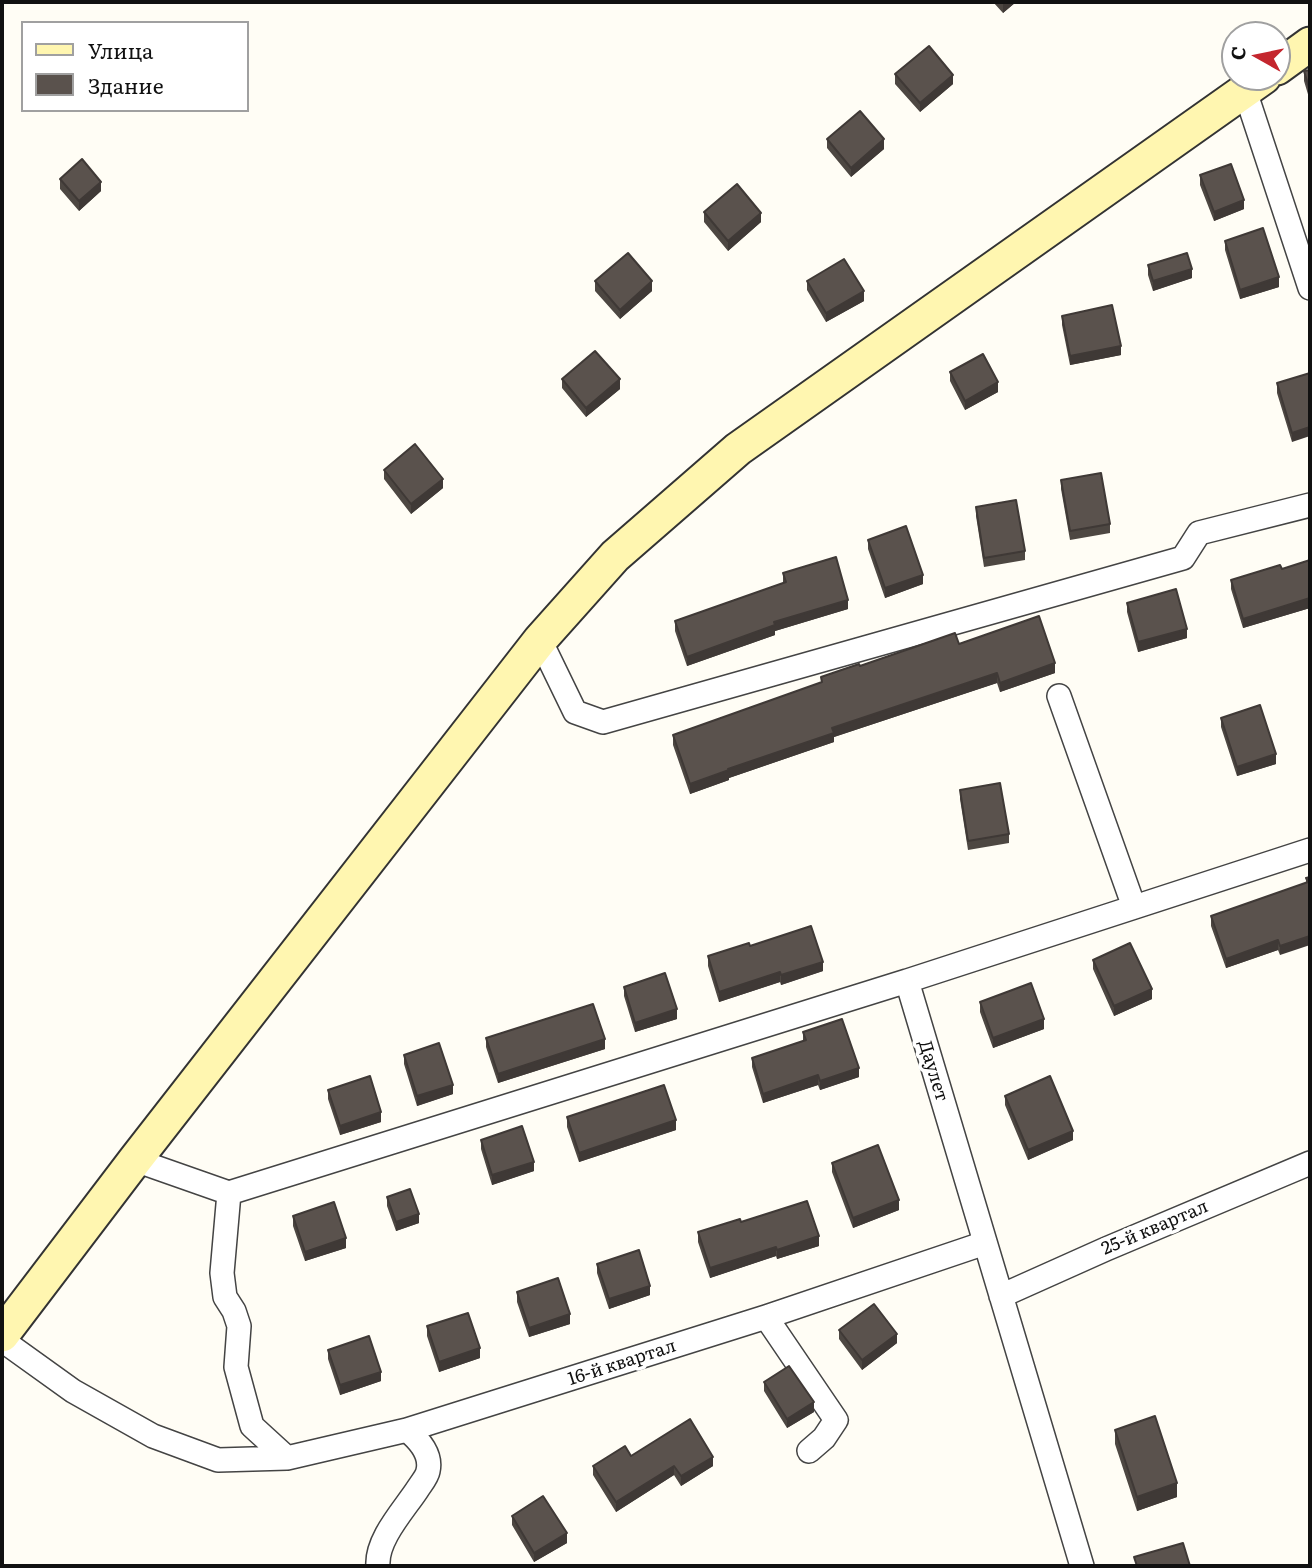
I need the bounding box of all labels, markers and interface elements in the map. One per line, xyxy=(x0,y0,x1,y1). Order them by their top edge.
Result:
legend xyxy=(21,21,248,112)
north arrow xyxy=(1221,21,1291,91)
text: Улица xyxy=(88,34,153,65)
text: С xyxy=(1222,44,1252,62)
text: Здание xyxy=(88,69,164,100)
street label: Даулет xyxy=(913,1038,953,1104)
street label: 25-й квартал xyxy=(1098,1196,1212,1260)
street label: 16-й квартал xyxy=(565,1335,679,1391)

